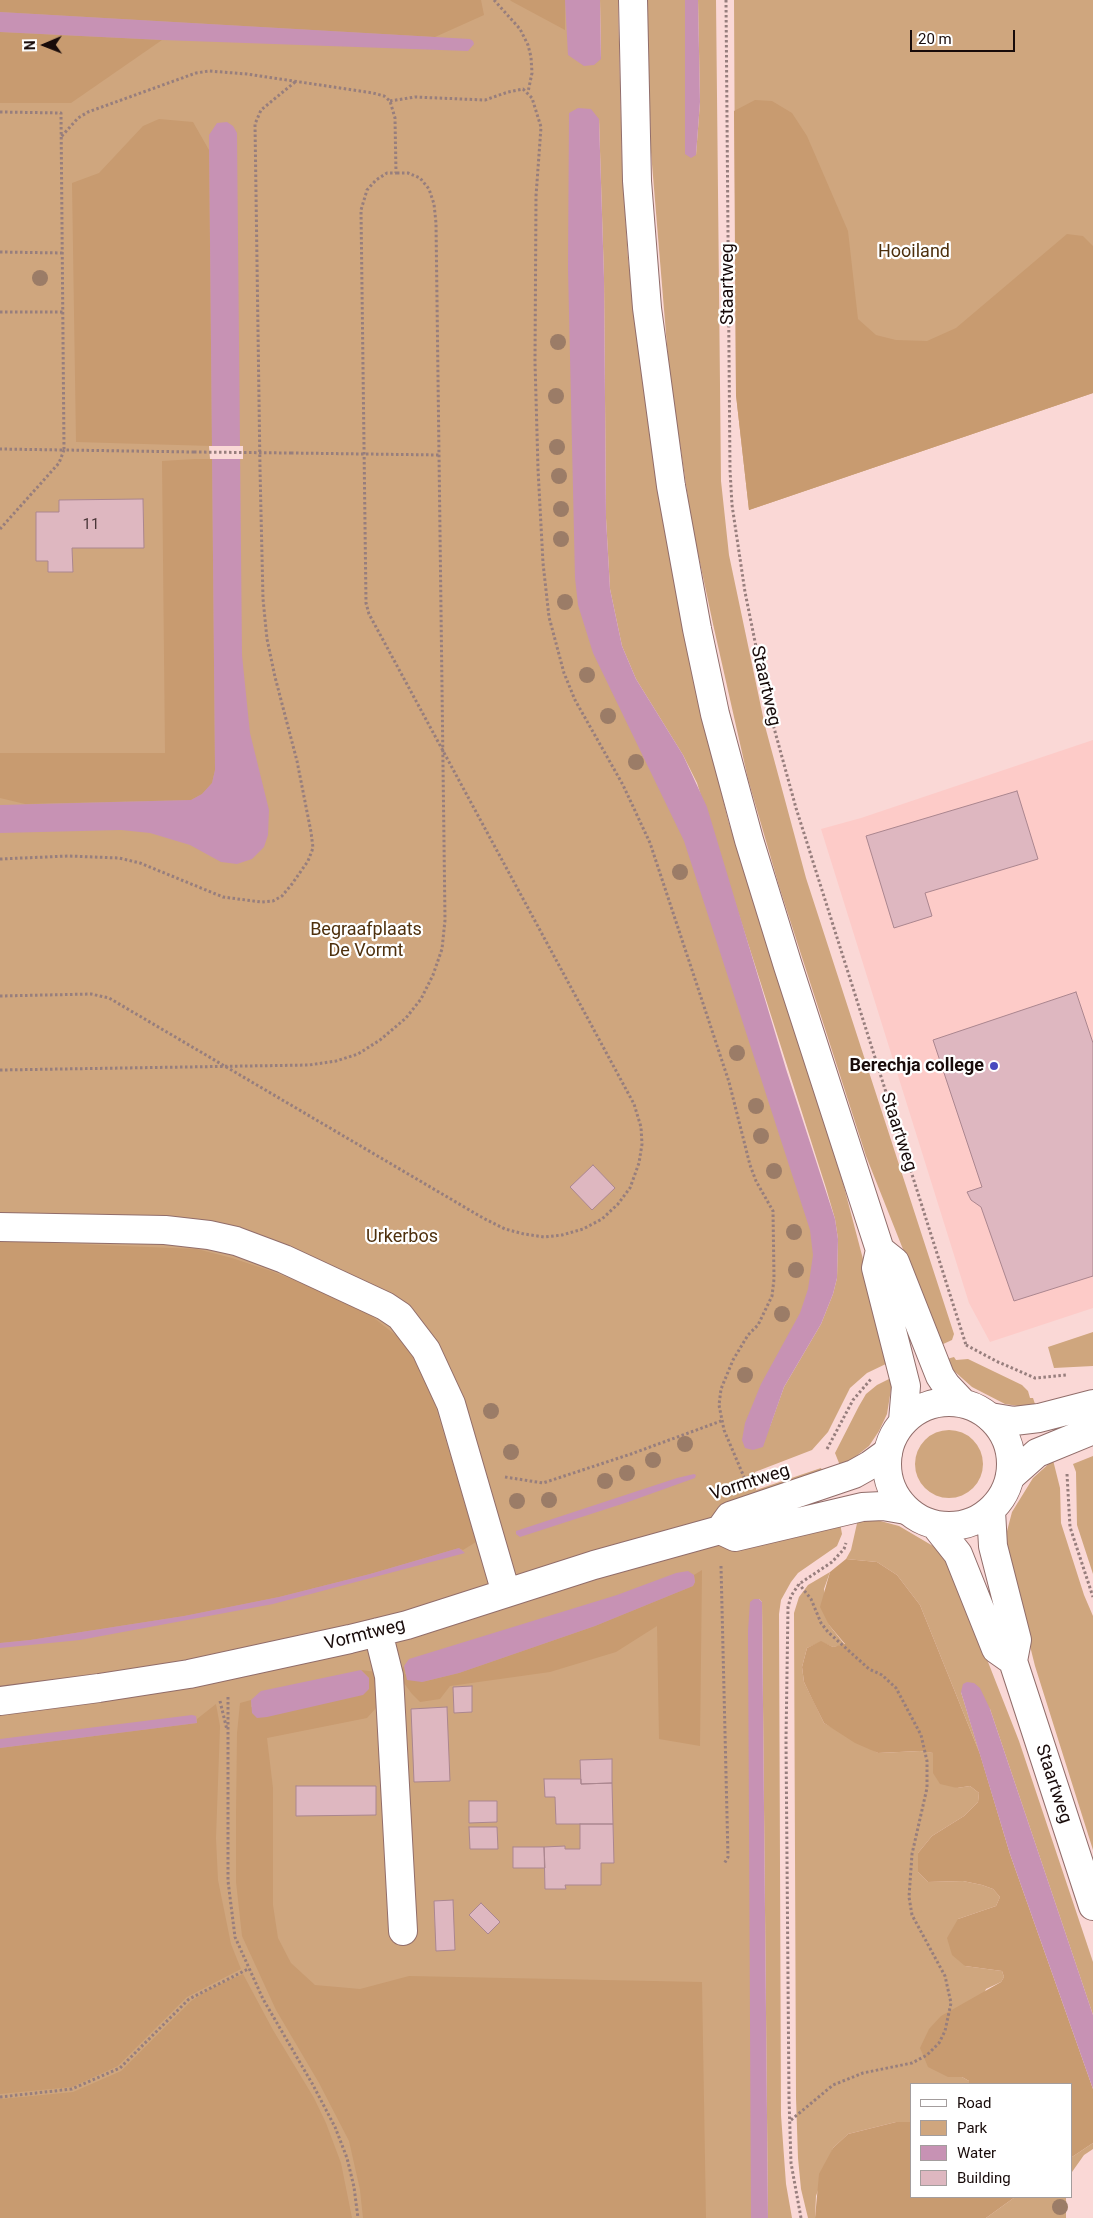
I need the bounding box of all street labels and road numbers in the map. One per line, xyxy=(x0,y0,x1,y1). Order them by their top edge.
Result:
street label: Staartweg xyxy=(717,243,739,325)
street label: Staartweg xyxy=(745,644,785,728)
street label: Staartweg xyxy=(875,1090,921,1174)
street label: Vormtweg xyxy=(708,1460,792,1506)
street label: Vormtweg xyxy=(322,1615,408,1655)
street label: Staartweg xyxy=(1030,1742,1076,1826)

